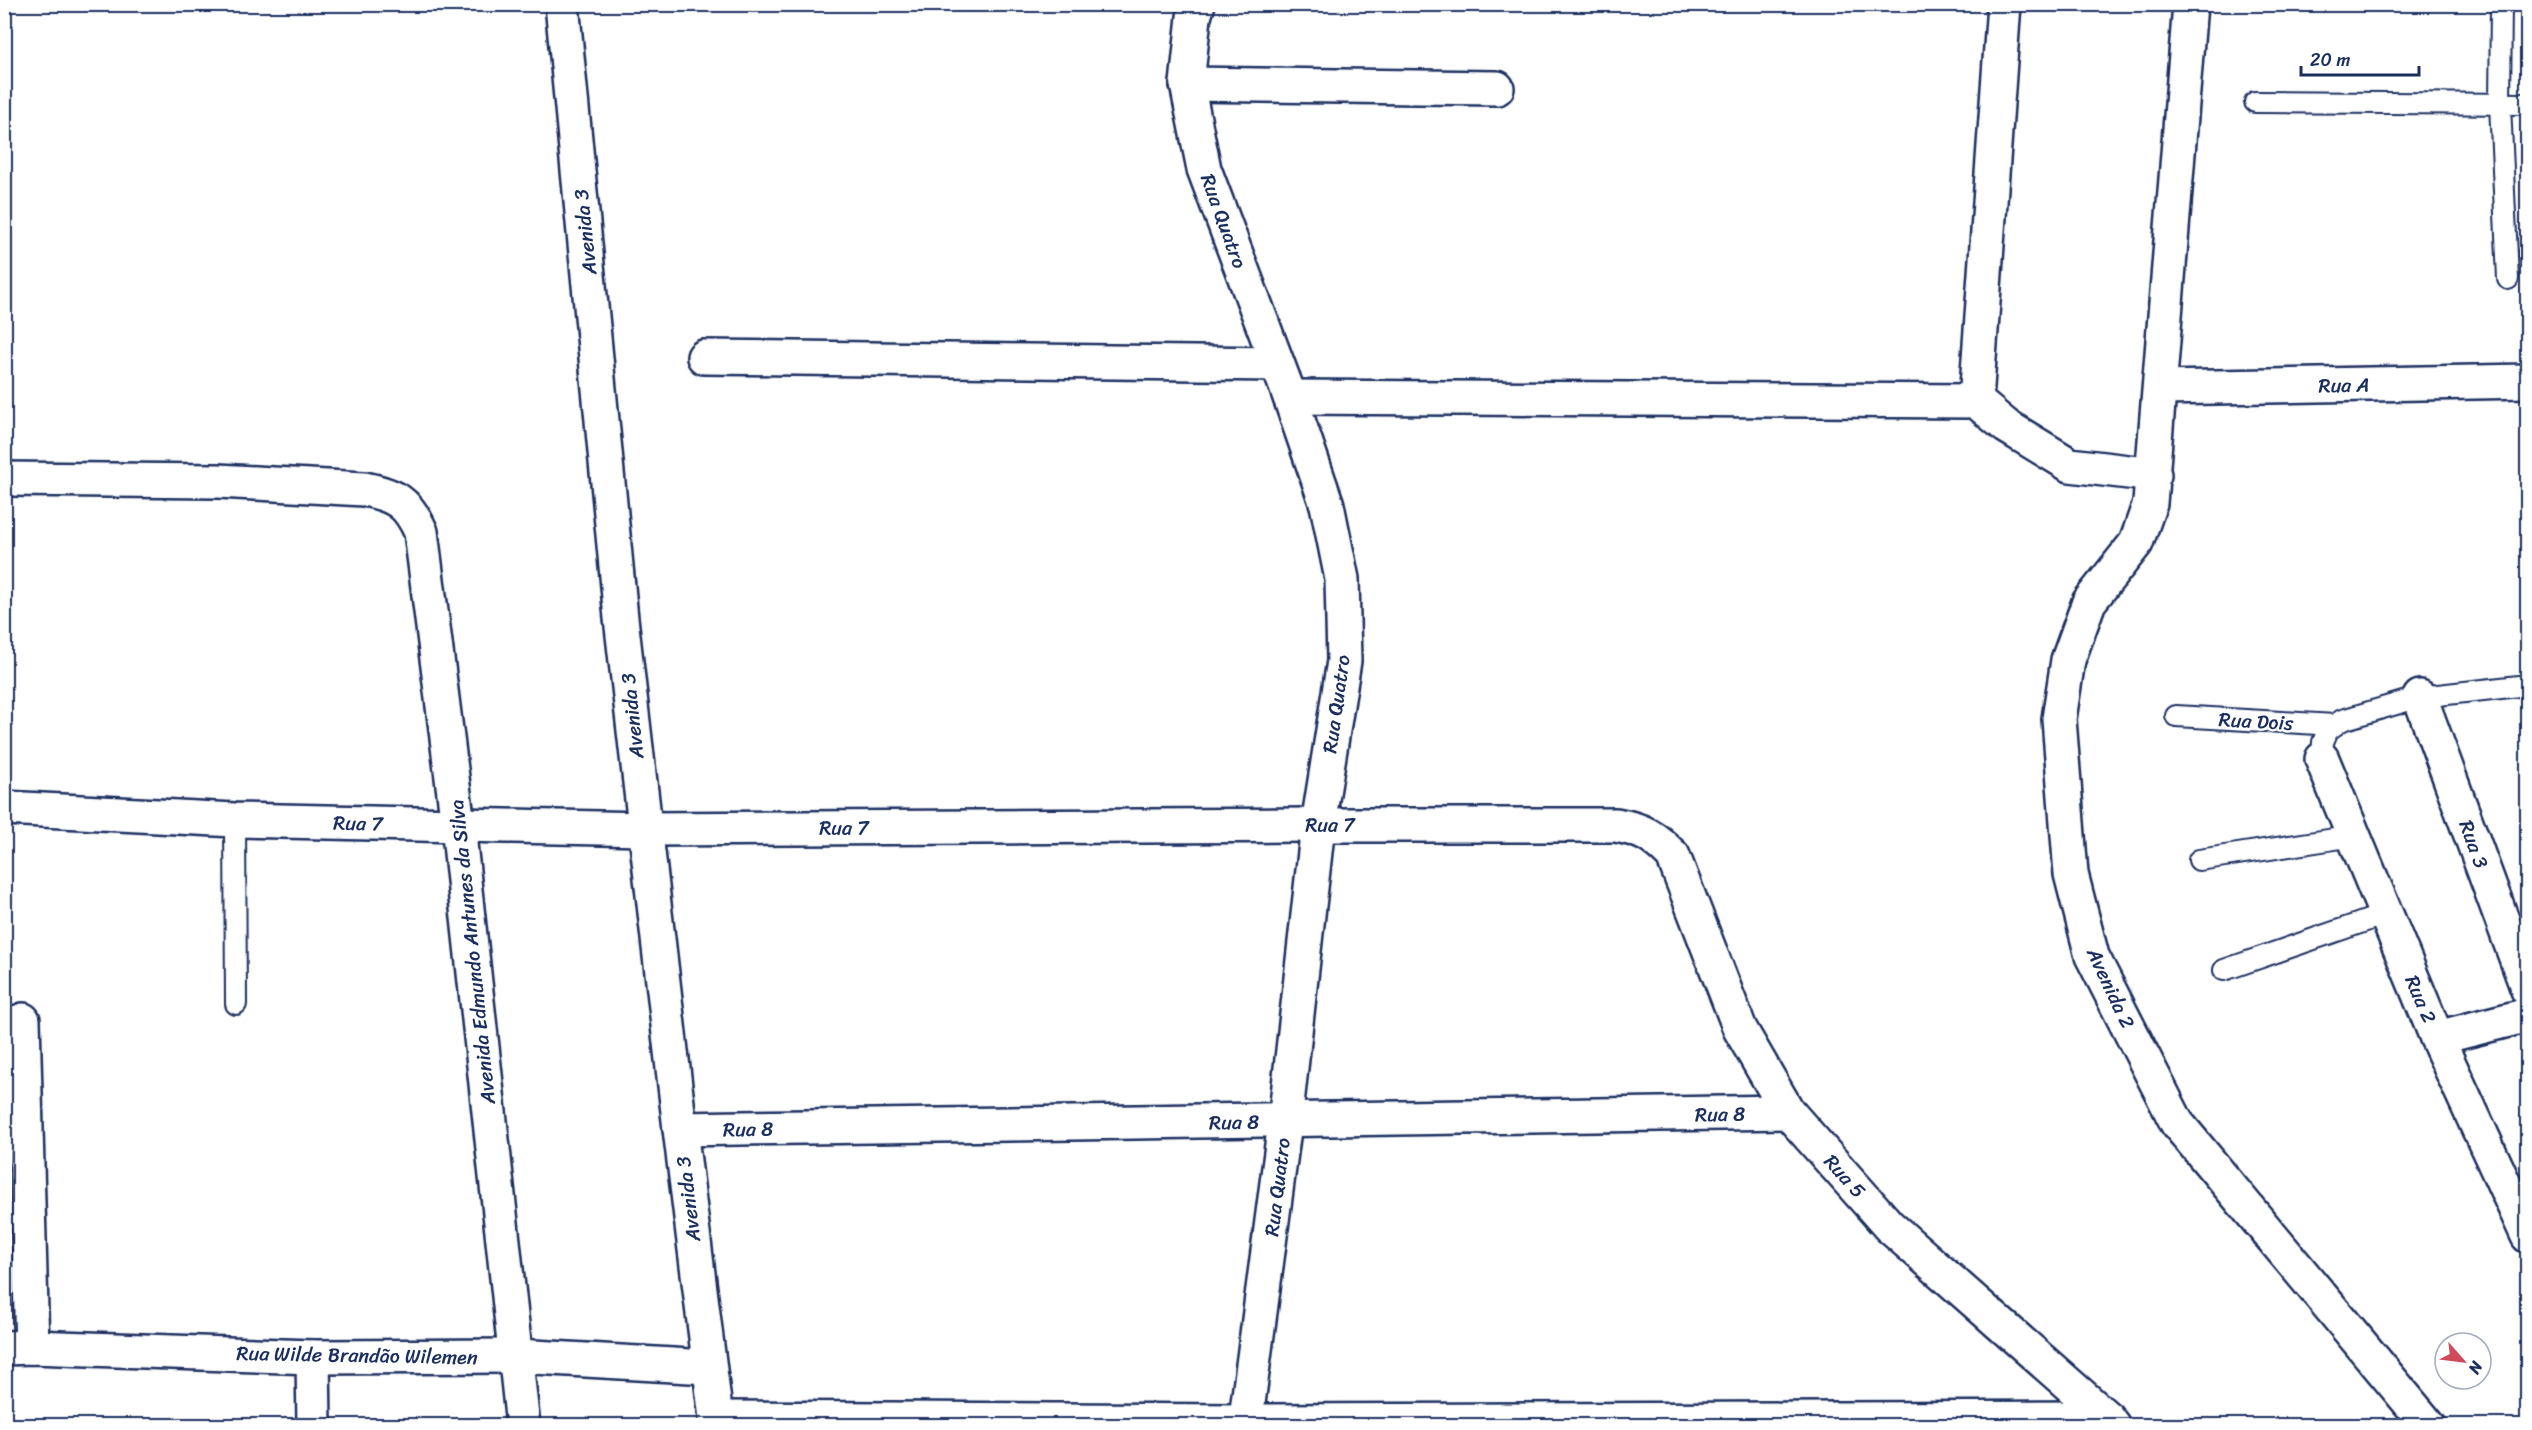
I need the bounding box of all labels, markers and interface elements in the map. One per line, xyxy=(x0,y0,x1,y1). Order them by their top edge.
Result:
scale bar xyxy=(2301,39,2420,77)
text: 20 m xyxy=(2310,44,2350,76)
street label: Rua Quatro xyxy=(1190,169,1257,274)
street label: Avenida 3 xyxy=(564,187,607,277)
street label: Rua A xyxy=(2318,368,2370,403)
street label: Rua Quatro xyxy=(1312,653,1361,755)
street label: Avenida 3 xyxy=(611,671,654,761)
street label: Rua Dois xyxy=(2218,702,2295,741)
street label: Avenida Edmundo Antunes da Silva xyxy=(439,798,506,1107)
street label: Rua 7 xyxy=(333,806,385,841)
street label: Rua 7 xyxy=(1305,808,1356,843)
street label: Rua 7 xyxy=(819,811,870,846)
street label: Rua 3 xyxy=(2449,815,2498,873)
street label: Avenida 2 xyxy=(2076,941,2145,1035)
street label: Rua 2 xyxy=(2395,970,2447,1029)
street label: Rua 8 xyxy=(1695,1097,1745,1132)
street label: Rua 8 xyxy=(1209,1105,1259,1140)
street label: Rua 8 xyxy=(723,1112,773,1147)
street label: Rua Quatro xyxy=(1254,1136,1301,1238)
street label: Rua 5 xyxy=(1815,1146,1874,1207)
street label: Avenida 3 xyxy=(666,1154,711,1245)
north arrow xyxy=(2433,1331,2493,1391)
street label: Rua Wilde Brandão Wilemen xyxy=(236,1336,478,1375)
text: N xyxy=(2460,1355,2492,1380)

